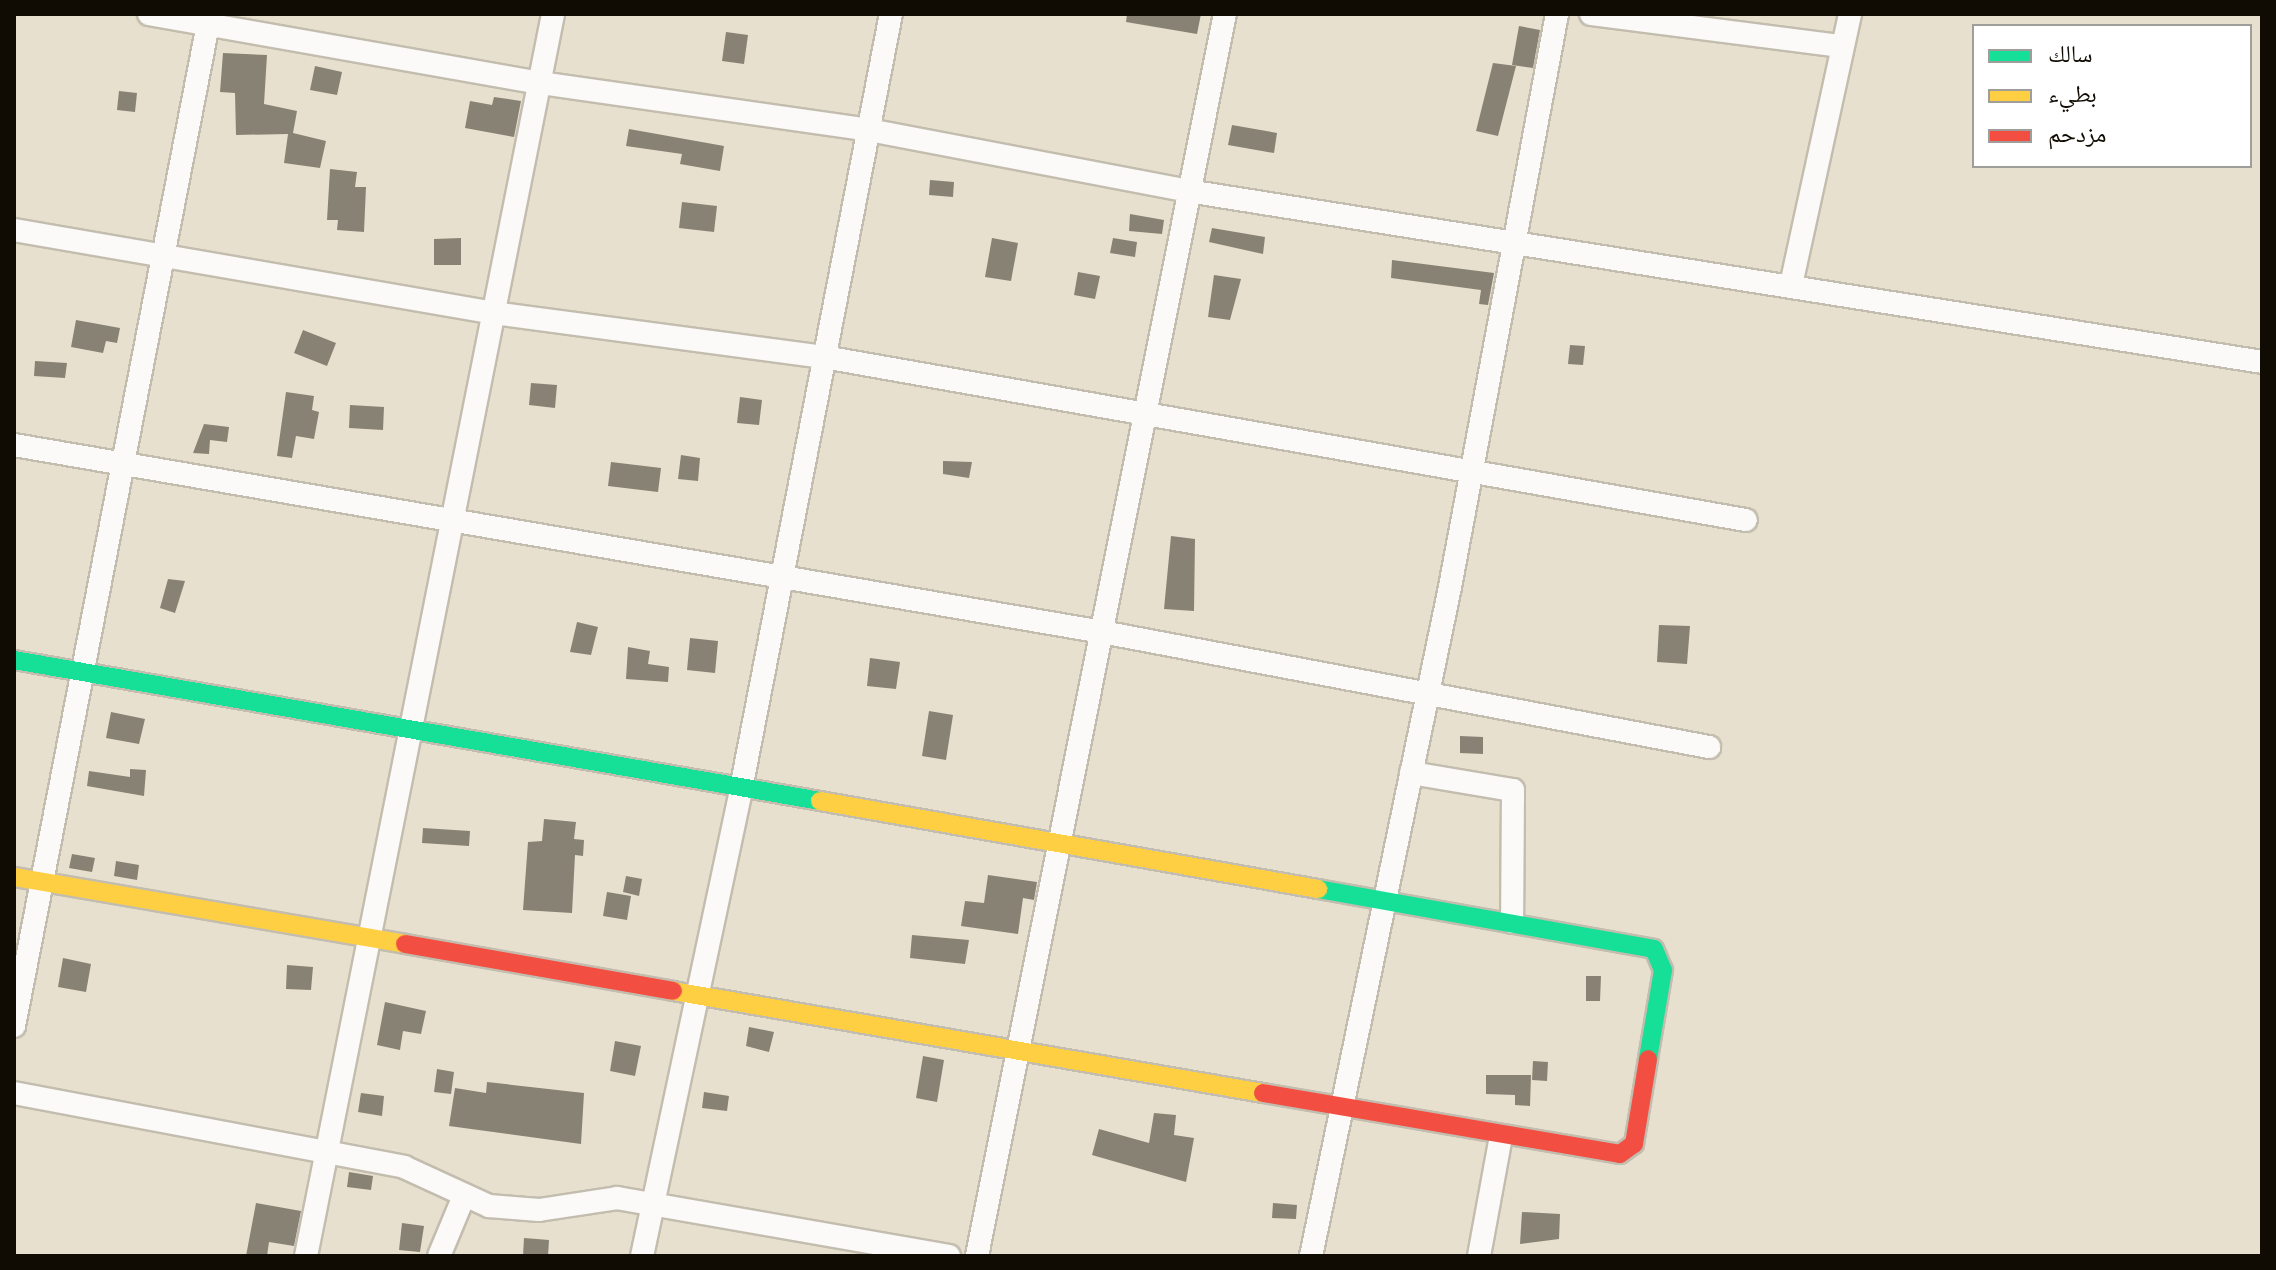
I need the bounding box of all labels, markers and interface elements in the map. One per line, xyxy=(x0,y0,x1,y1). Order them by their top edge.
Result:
legend xyxy=(1972,24,2252,168)
text: سالك xyxy=(2048,38,2093,69)
text: بطيء xyxy=(2048,78,2097,109)
text: مزدحم xyxy=(2048,118,2107,149)

